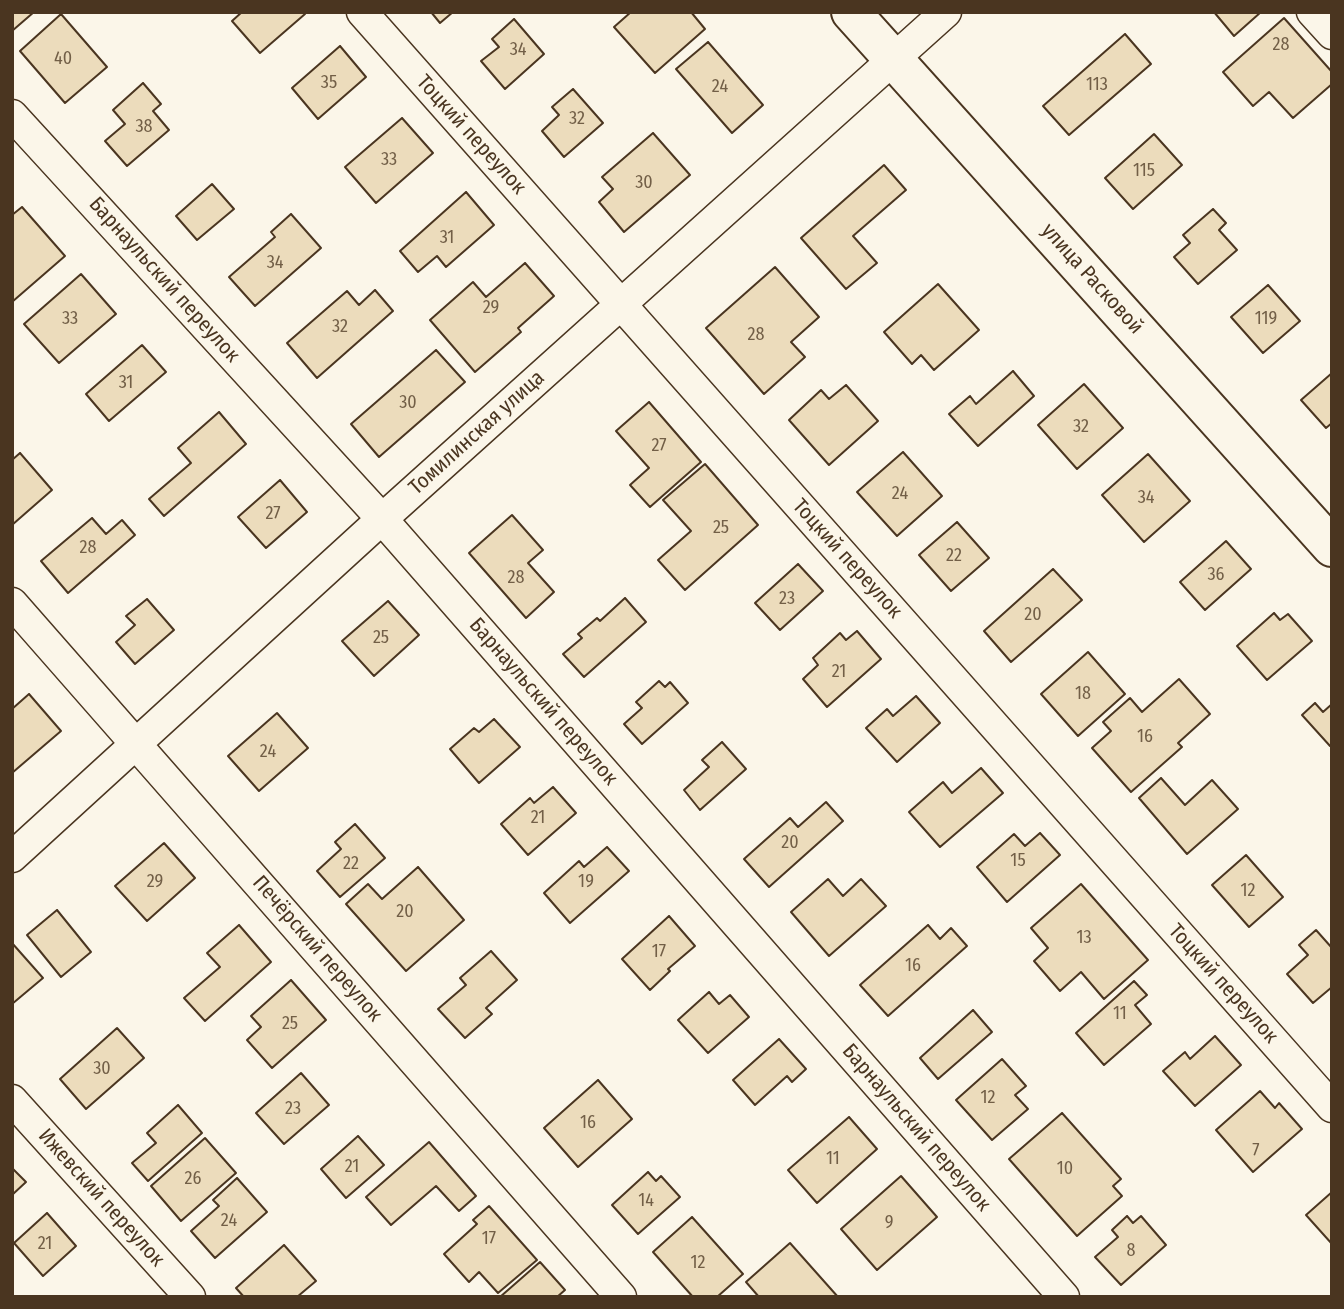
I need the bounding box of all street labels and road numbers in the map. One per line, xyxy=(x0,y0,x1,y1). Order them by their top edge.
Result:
street label: Тоцкий переулок xyxy=(411,70,531,200)
street label: Барнаульский переулок xyxy=(83,192,245,368)
street label: улица Расковой xyxy=(1036,218,1148,340)
street label: Томилинская улица xyxy=(404,366,550,500)
street label: Тоцкий переулок xyxy=(787,494,907,624)
street label: Барнаульский переулок xyxy=(463,613,623,791)
street label: Печёрский переулок xyxy=(247,871,387,1027)
street label: Тоцкий переулок xyxy=(1163,919,1283,1049)
street label: Барнаульский переулок xyxy=(836,1039,996,1217)
street label: Ижевский переулок xyxy=(32,1124,170,1272)

